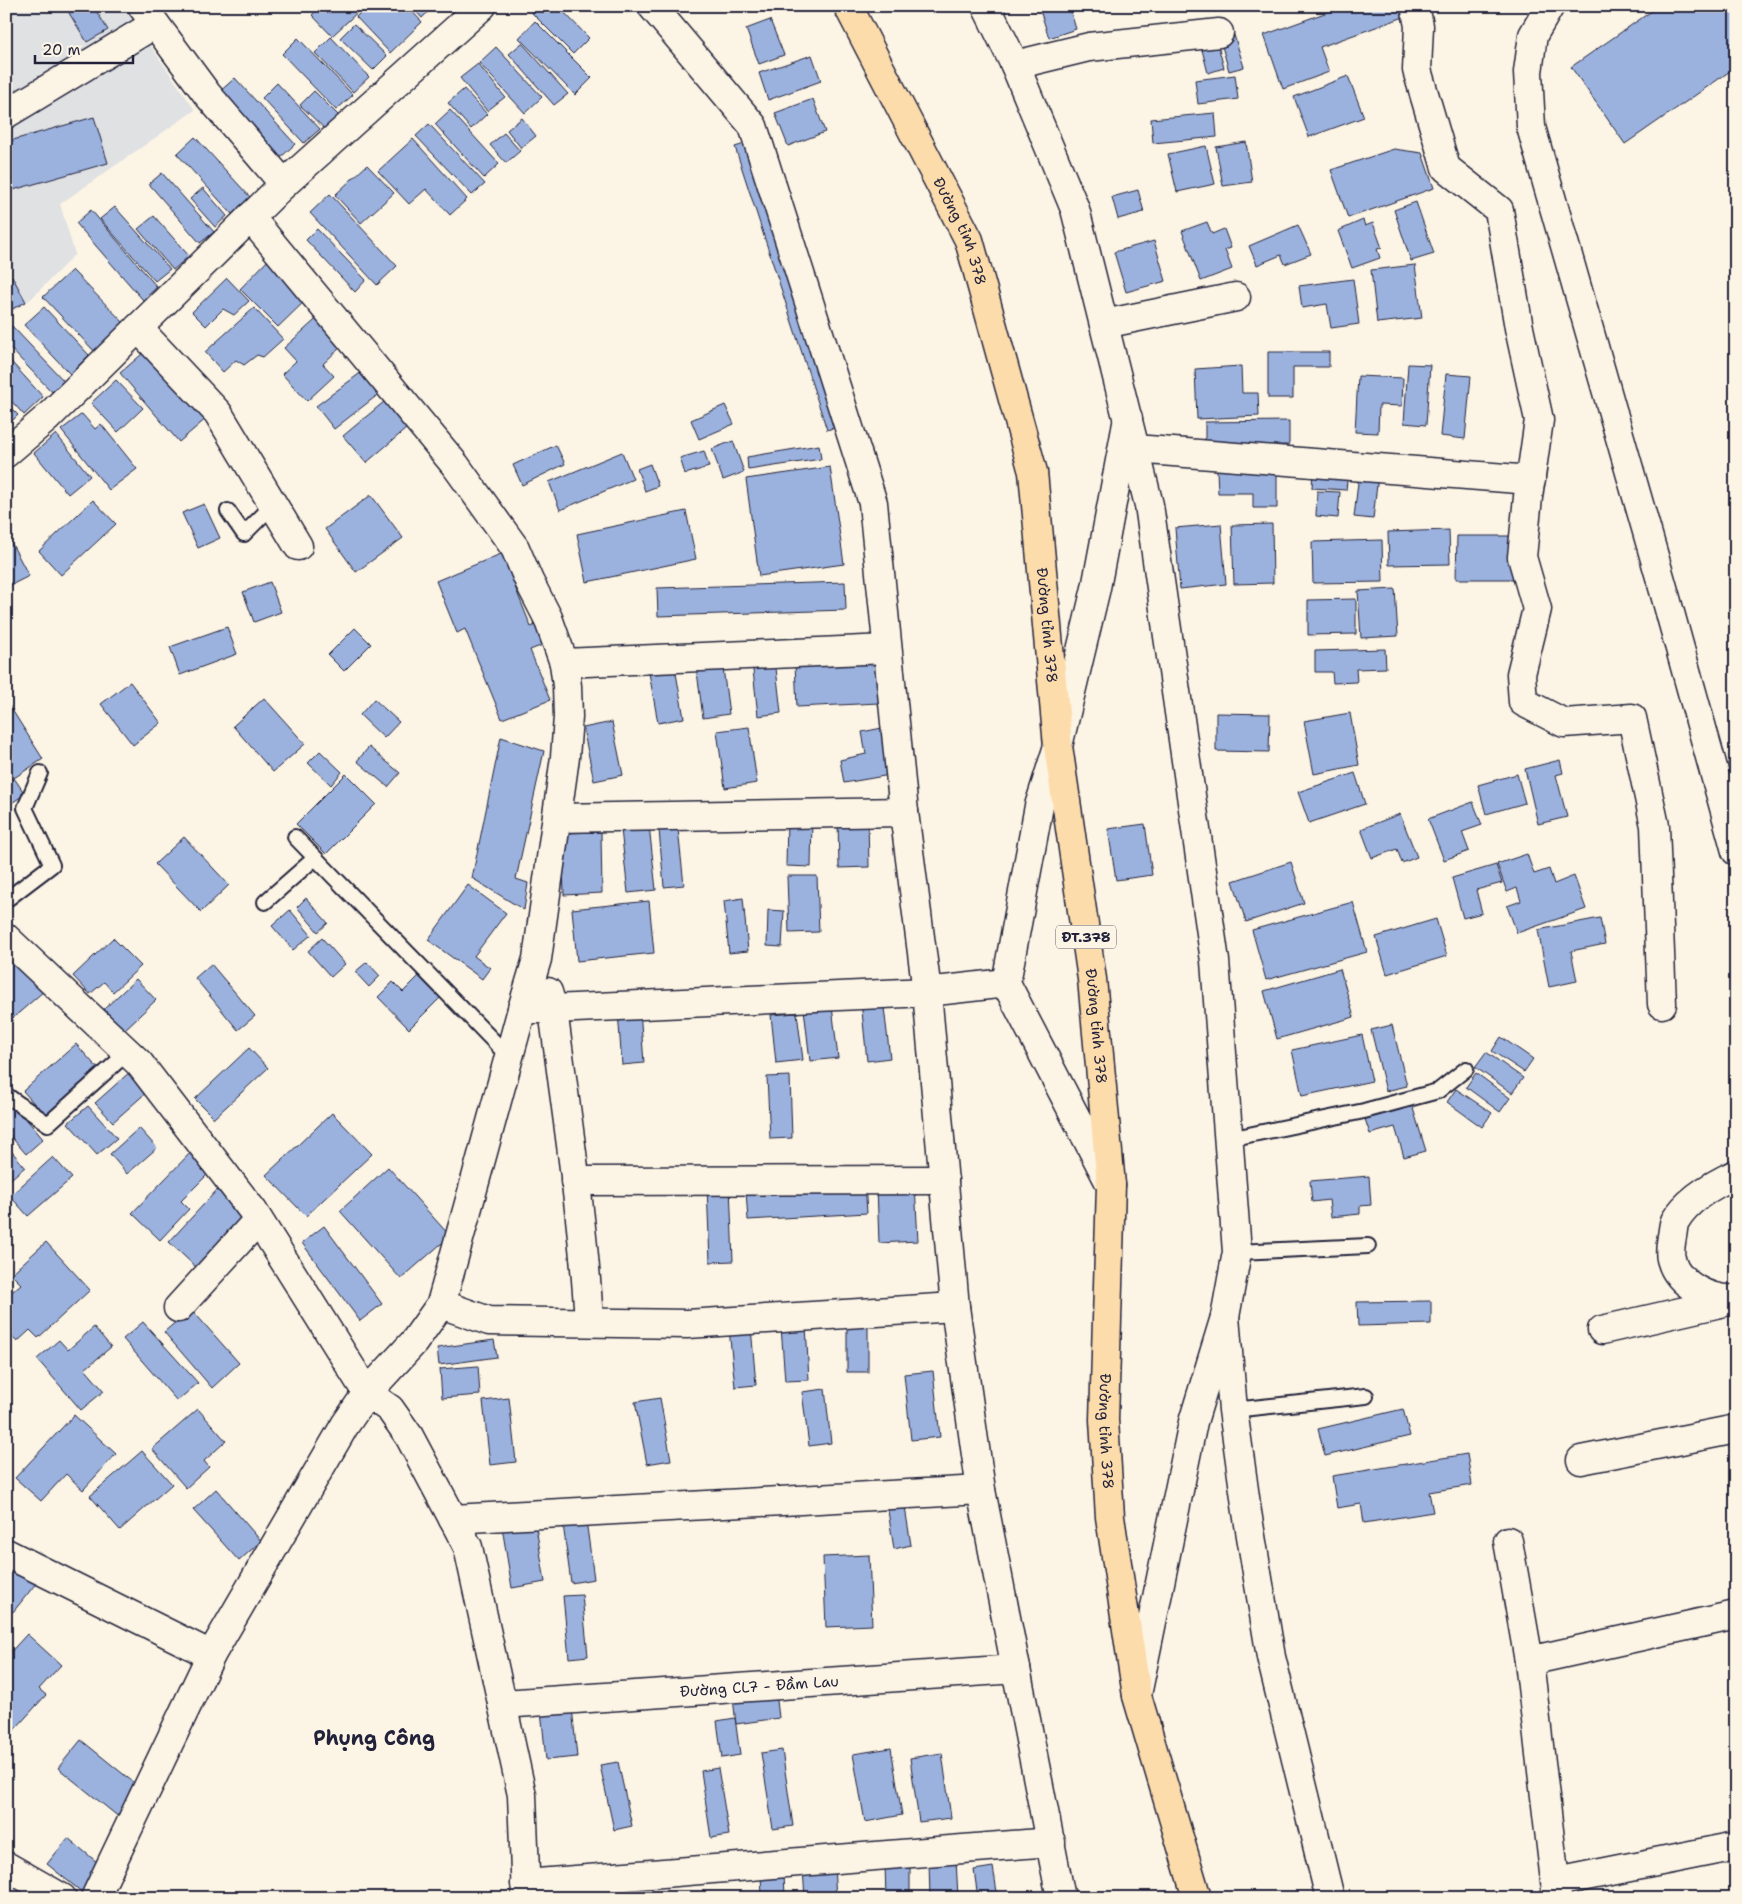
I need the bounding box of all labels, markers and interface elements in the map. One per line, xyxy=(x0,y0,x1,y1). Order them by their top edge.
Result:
scale bar xyxy=(35,32,132,64)
text: 20 m xyxy=(42,40,81,60)
street label: Đường tỉnh 378 xyxy=(928,174,991,287)
street label: Đường tỉnh 378 xyxy=(1032,567,1062,684)
road number: ĐT.378 xyxy=(1056,926,1116,949)
street label: Đường tỉnh 378 xyxy=(1081,967,1112,1085)
street label: Đường tỉnh 378 xyxy=(1094,1373,1118,1490)
street label: Đường CL7 - Đầm Lau xyxy=(679,1671,840,1702)
district label: Phụng Công xyxy=(313,1725,435,1751)

